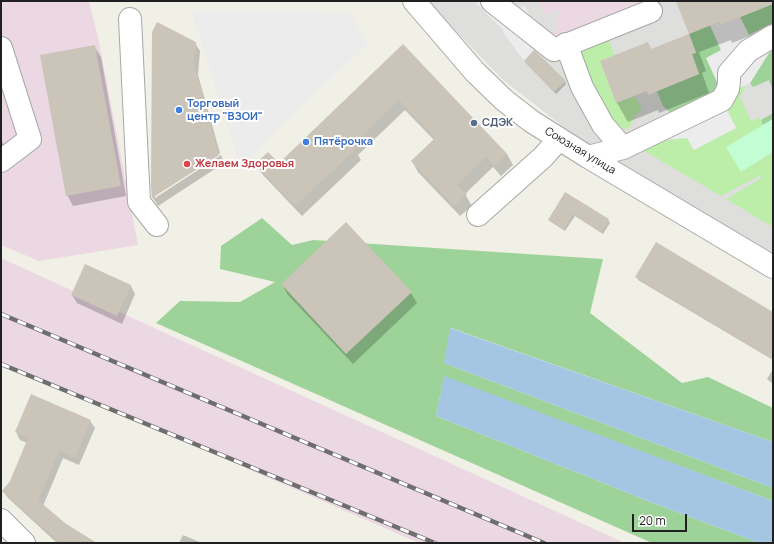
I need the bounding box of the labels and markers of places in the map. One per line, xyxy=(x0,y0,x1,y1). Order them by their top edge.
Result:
place label: Торговый центр "ВЗОИ" xyxy=(187,97,263,123)
marker: Торговый центр "ВЗОИ" xyxy=(174,105,184,115)
place label: СДЭК xyxy=(482,116,513,130)
marker: СДЭК xyxy=(469,118,479,128)
place label: Пятёрочка xyxy=(314,135,373,149)
marker: Пятёрочка xyxy=(301,137,311,147)
place label: Желаем Здоровья xyxy=(195,157,294,171)
marker: Желаем Здоровья xyxy=(182,159,192,169)

